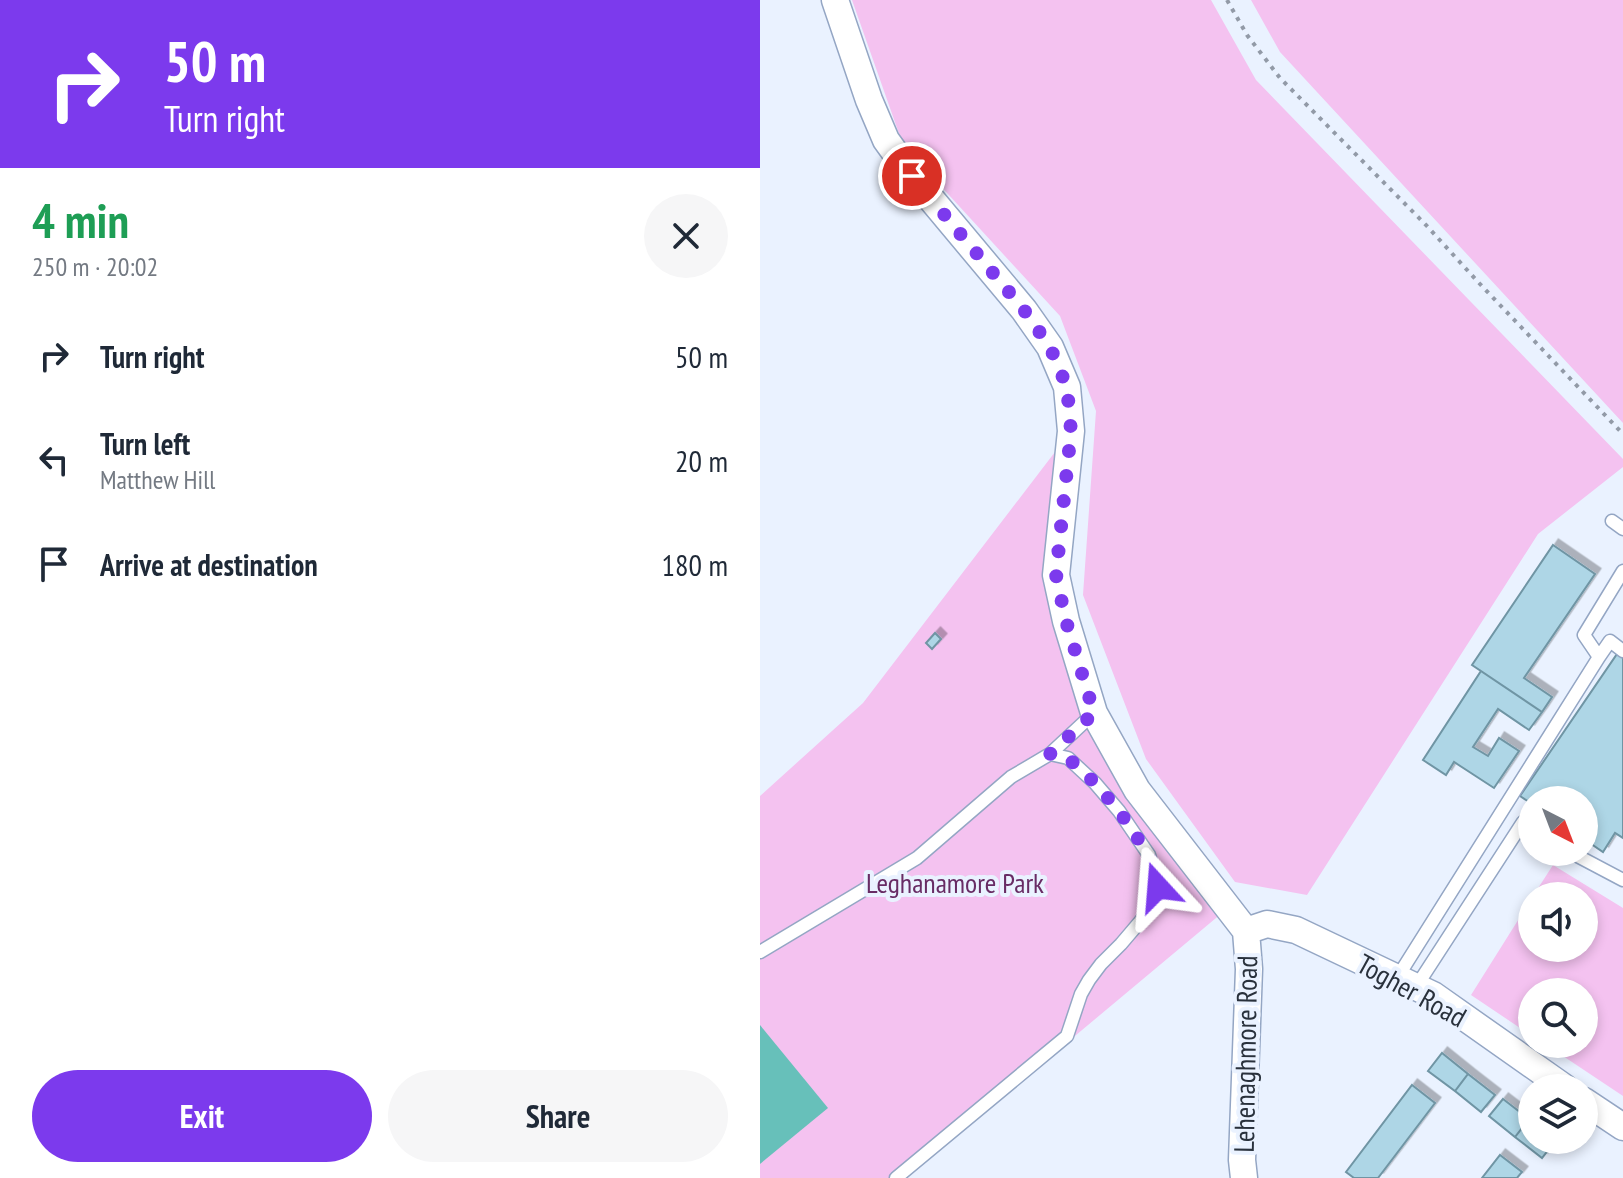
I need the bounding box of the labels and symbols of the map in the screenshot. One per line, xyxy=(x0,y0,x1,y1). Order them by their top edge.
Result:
pin xyxy=(878,142,946,210)
north arrow xyxy=(1518,786,1598,866)
position arrow xyxy=(1116,845,1200,929)
park label: Leghanamore Park xyxy=(866,864,1044,901)
street label: Togher Road xyxy=(1351,945,1473,1035)
street label: Lehenaghmore Road xyxy=(1225,955,1265,1153)

